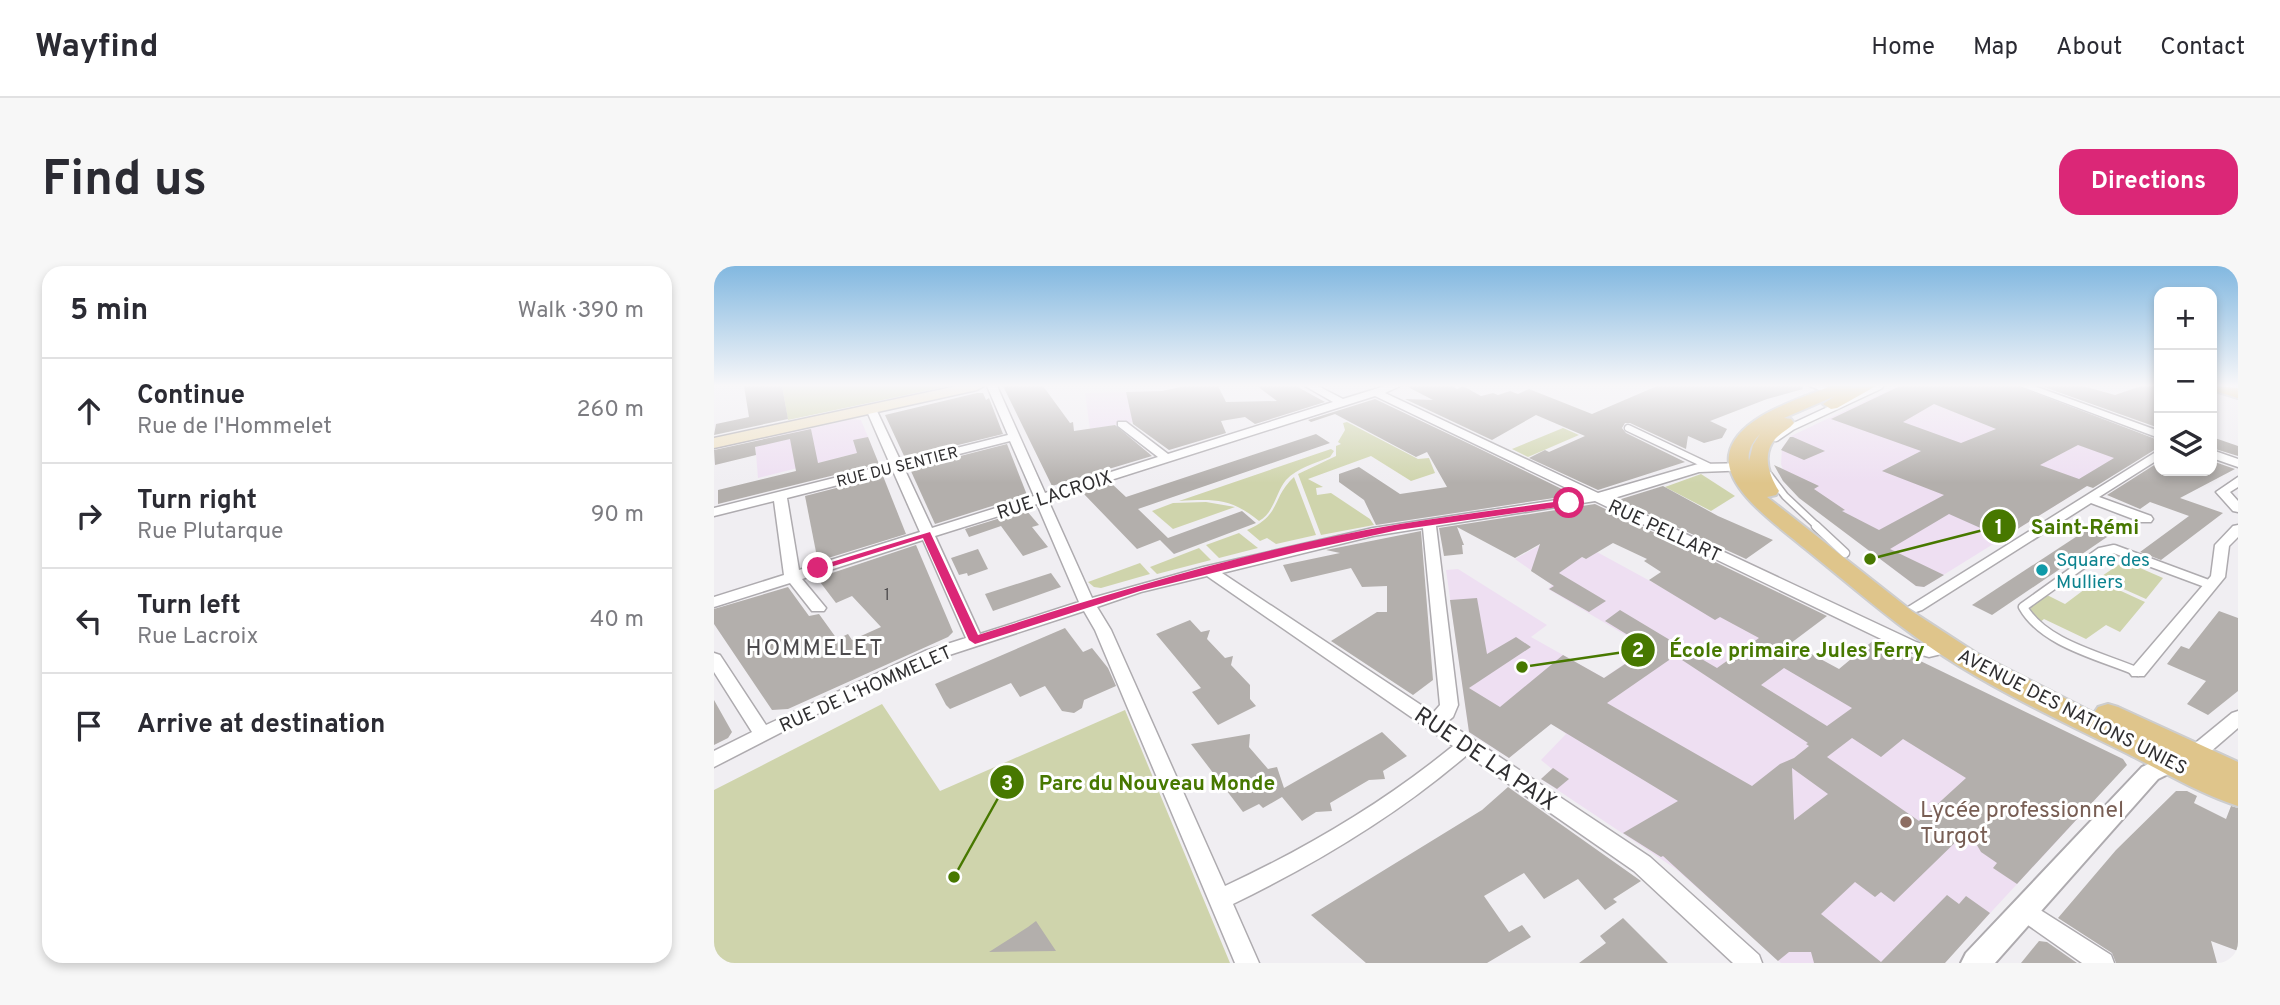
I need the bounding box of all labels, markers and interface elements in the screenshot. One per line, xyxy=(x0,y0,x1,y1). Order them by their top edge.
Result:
text: Wayfind xyxy=(35,27,158,69)
text: Home xyxy=(1871,33,1935,63)
text: Map xyxy=(1973,33,2018,63)
text: About xyxy=(2056,33,2122,63)
text: Contact xyxy=(2160,33,2245,63)
button: Directions xyxy=(2059,149,2238,215)
text: Find us xyxy=(42,151,207,213)
map controls xyxy=(2154,287,2217,476)
button: + xyxy=(2154,287,2217,350)
text: 5 min xyxy=(70,293,148,330)
text: Walk · 390 m xyxy=(518,297,644,326)
button: − xyxy=(2154,350,2217,413)
text: Continue xyxy=(137,380,245,413)
icon: ahead xyxy=(70,392,108,430)
text: 260 m xyxy=(577,396,644,425)
text: Rue de l'Hommelet xyxy=(137,413,332,442)
button: layers xyxy=(2154,413,2217,476)
street label: RUE DU SENTIER xyxy=(835,443,960,493)
street label: RUE LACROIX xyxy=(994,466,1115,526)
text: Turn right xyxy=(137,485,257,518)
route start xyxy=(1553,487,1584,518)
street label: RUE PELLART xyxy=(1604,495,1725,568)
icon: right xyxy=(70,497,108,535)
text: 90 m xyxy=(591,501,644,530)
callout: Saint-Rémi xyxy=(1982,505,2153,547)
text: 1 xyxy=(1995,515,2003,542)
text: Saint-Rémi xyxy=(2031,515,2139,542)
text: Rue Plutarque xyxy=(137,518,283,547)
place label: Square des Mulliers xyxy=(2056,549,2150,595)
route end xyxy=(802,552,833,583)
marker: Square des Mulliers xyxy=(2034,562,2050,578)
house number: 1 xyxy=(884,586,890,606)
text: Turn left xyxy=(137,590,241,623)
icon: left xyxy=(70,602,108,640)
text: 40 m xyxy=(590,606,644,635)
text: Rue Lacroix xyxy=(137,623,258,652)
callout: École primaire Jules Ferry xyxy=(1620,629,1939,671)
district label: HOMMELET xyxy=(745,635,885,664)
text: École primaire Jules Ferry xyxy=(1669,637,1925,665)
text: 2 xyxy=(1632,638,1644,665)
street label: RUE DE L'HOMMELET xyxy=(776,641,956,739)
street label: AVENUE DES NATIONS UNIES xyxy=(1953,644,2191,781)
street label: RUE DE LA PAIX xyxy=(1408,702,1561,818)
icon: arrive xyxy=(70,707,108,745)
text: Arrive at destination xyxy=(137,709,385,742)
callout: Parc du Nouveau Monde xyxy=(990,761,1289,803)
text: 3 xyxy=(1001,771,1013,798)
text: Parc du Nouveau Monde xyxy=(1039,771,1275,798)
place label: Lycée professionnel Turgot xyxy=(1920,797,2124,852)
marker: Lycée professionnel Turgot xyxy=(1898,814,1914,830)

